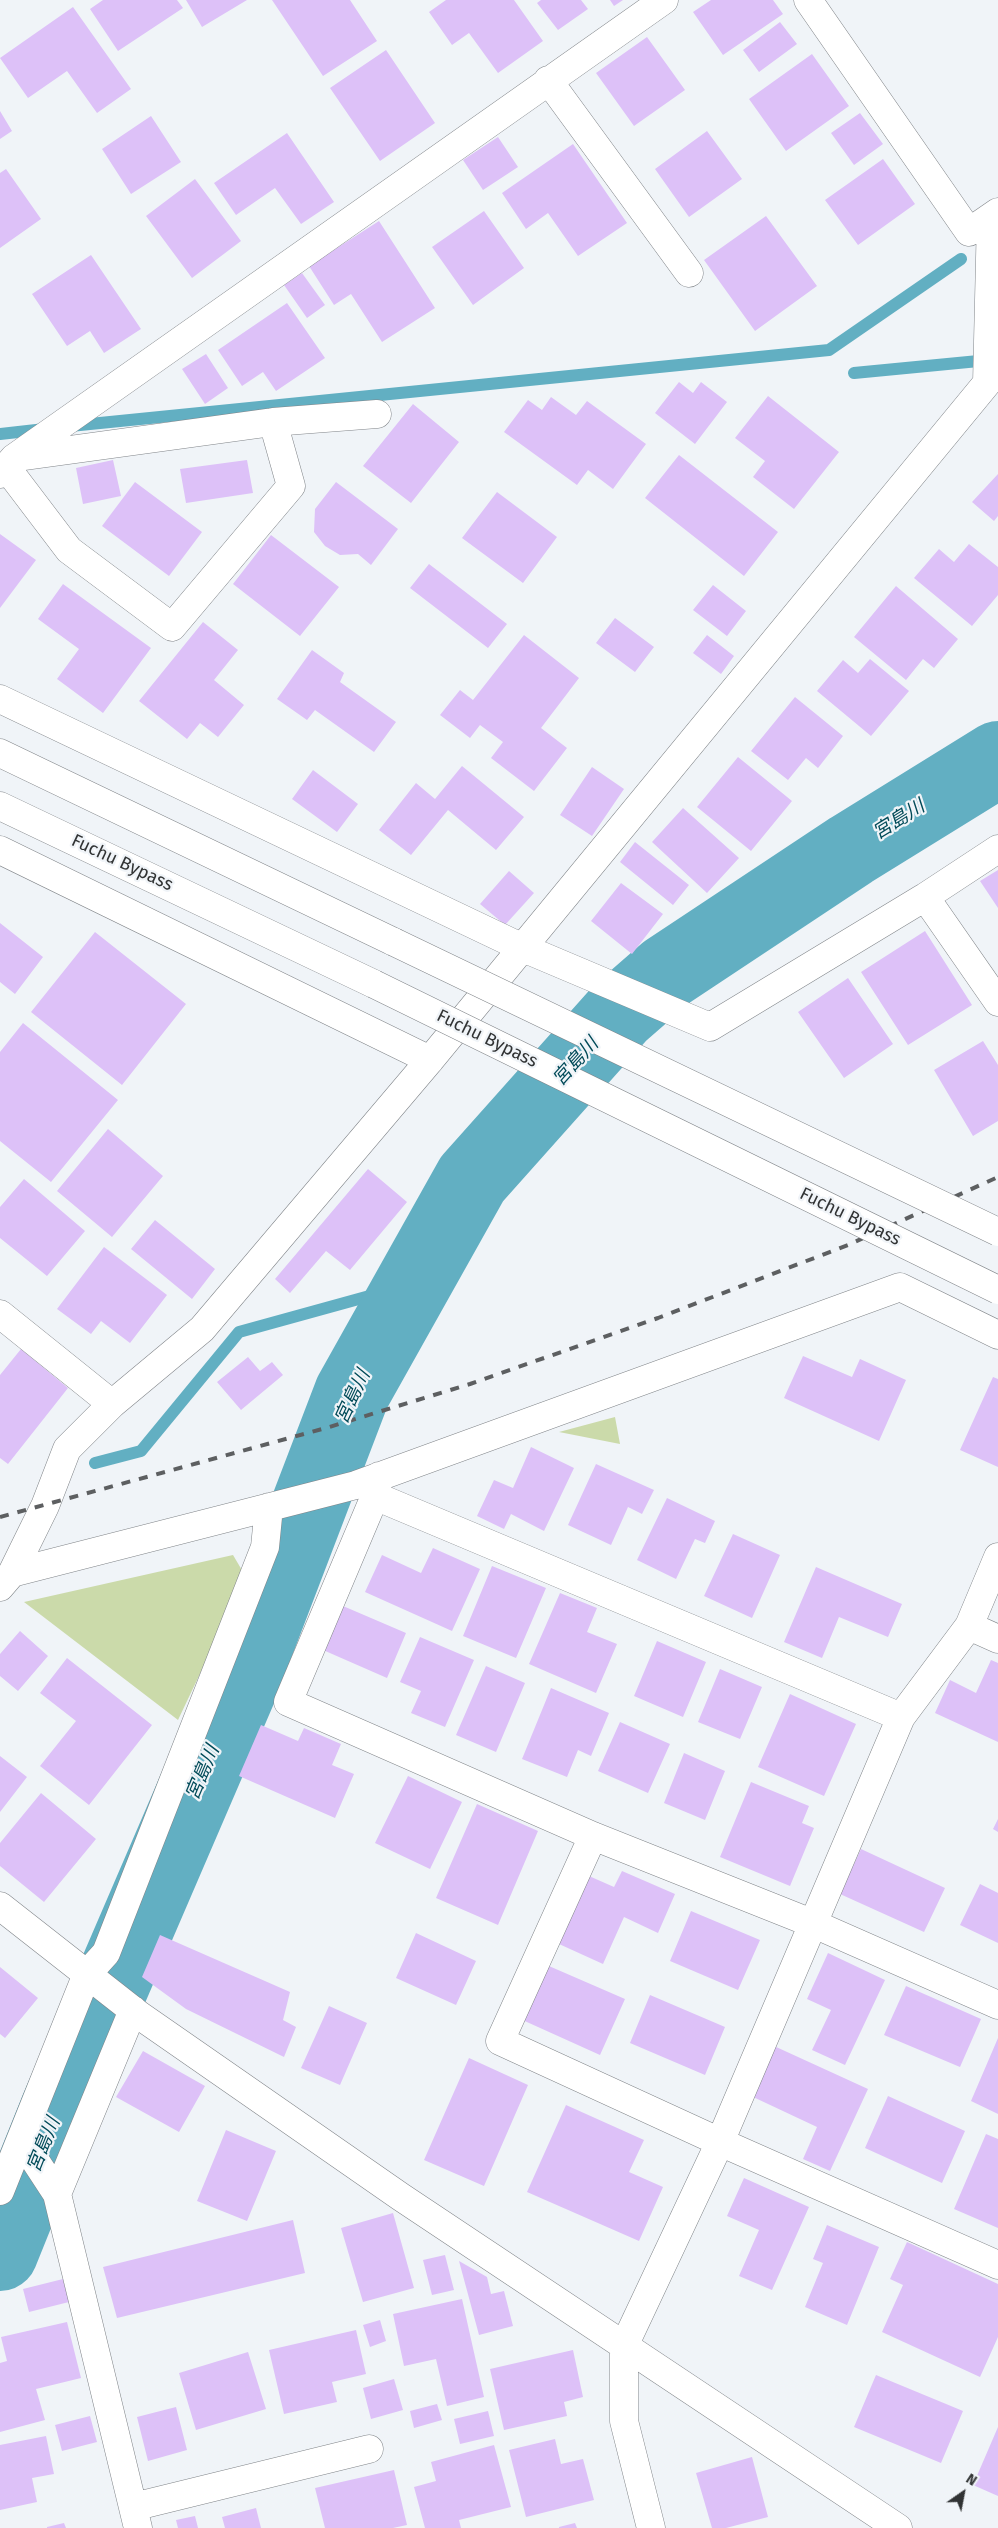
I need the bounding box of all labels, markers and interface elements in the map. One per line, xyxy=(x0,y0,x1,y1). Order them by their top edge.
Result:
water label: 宮島川 xyxy=(869,795,929,845)
street label: Fuchu Bypass xyxy=(68,830,176,896)
street label: Fuchu Bypass xyxy=(433,1005,541,1073)
water label: 宮島川 xyxy=(548,1033,604,1091)
street label: Fuchu Bypass xyxy=(796,1183,904,1251)
water label: 宮島川 xyxy=(331,1366,375,1428)
water label: 宮島川 xyxy=(181,1742,225,1804)
water label: 宮島川 xyxy=(23,2114,65,2176)
north arrow xyxy=(938,2468,988,2518)
text: N xyxy=(963,2470,980,2490)

